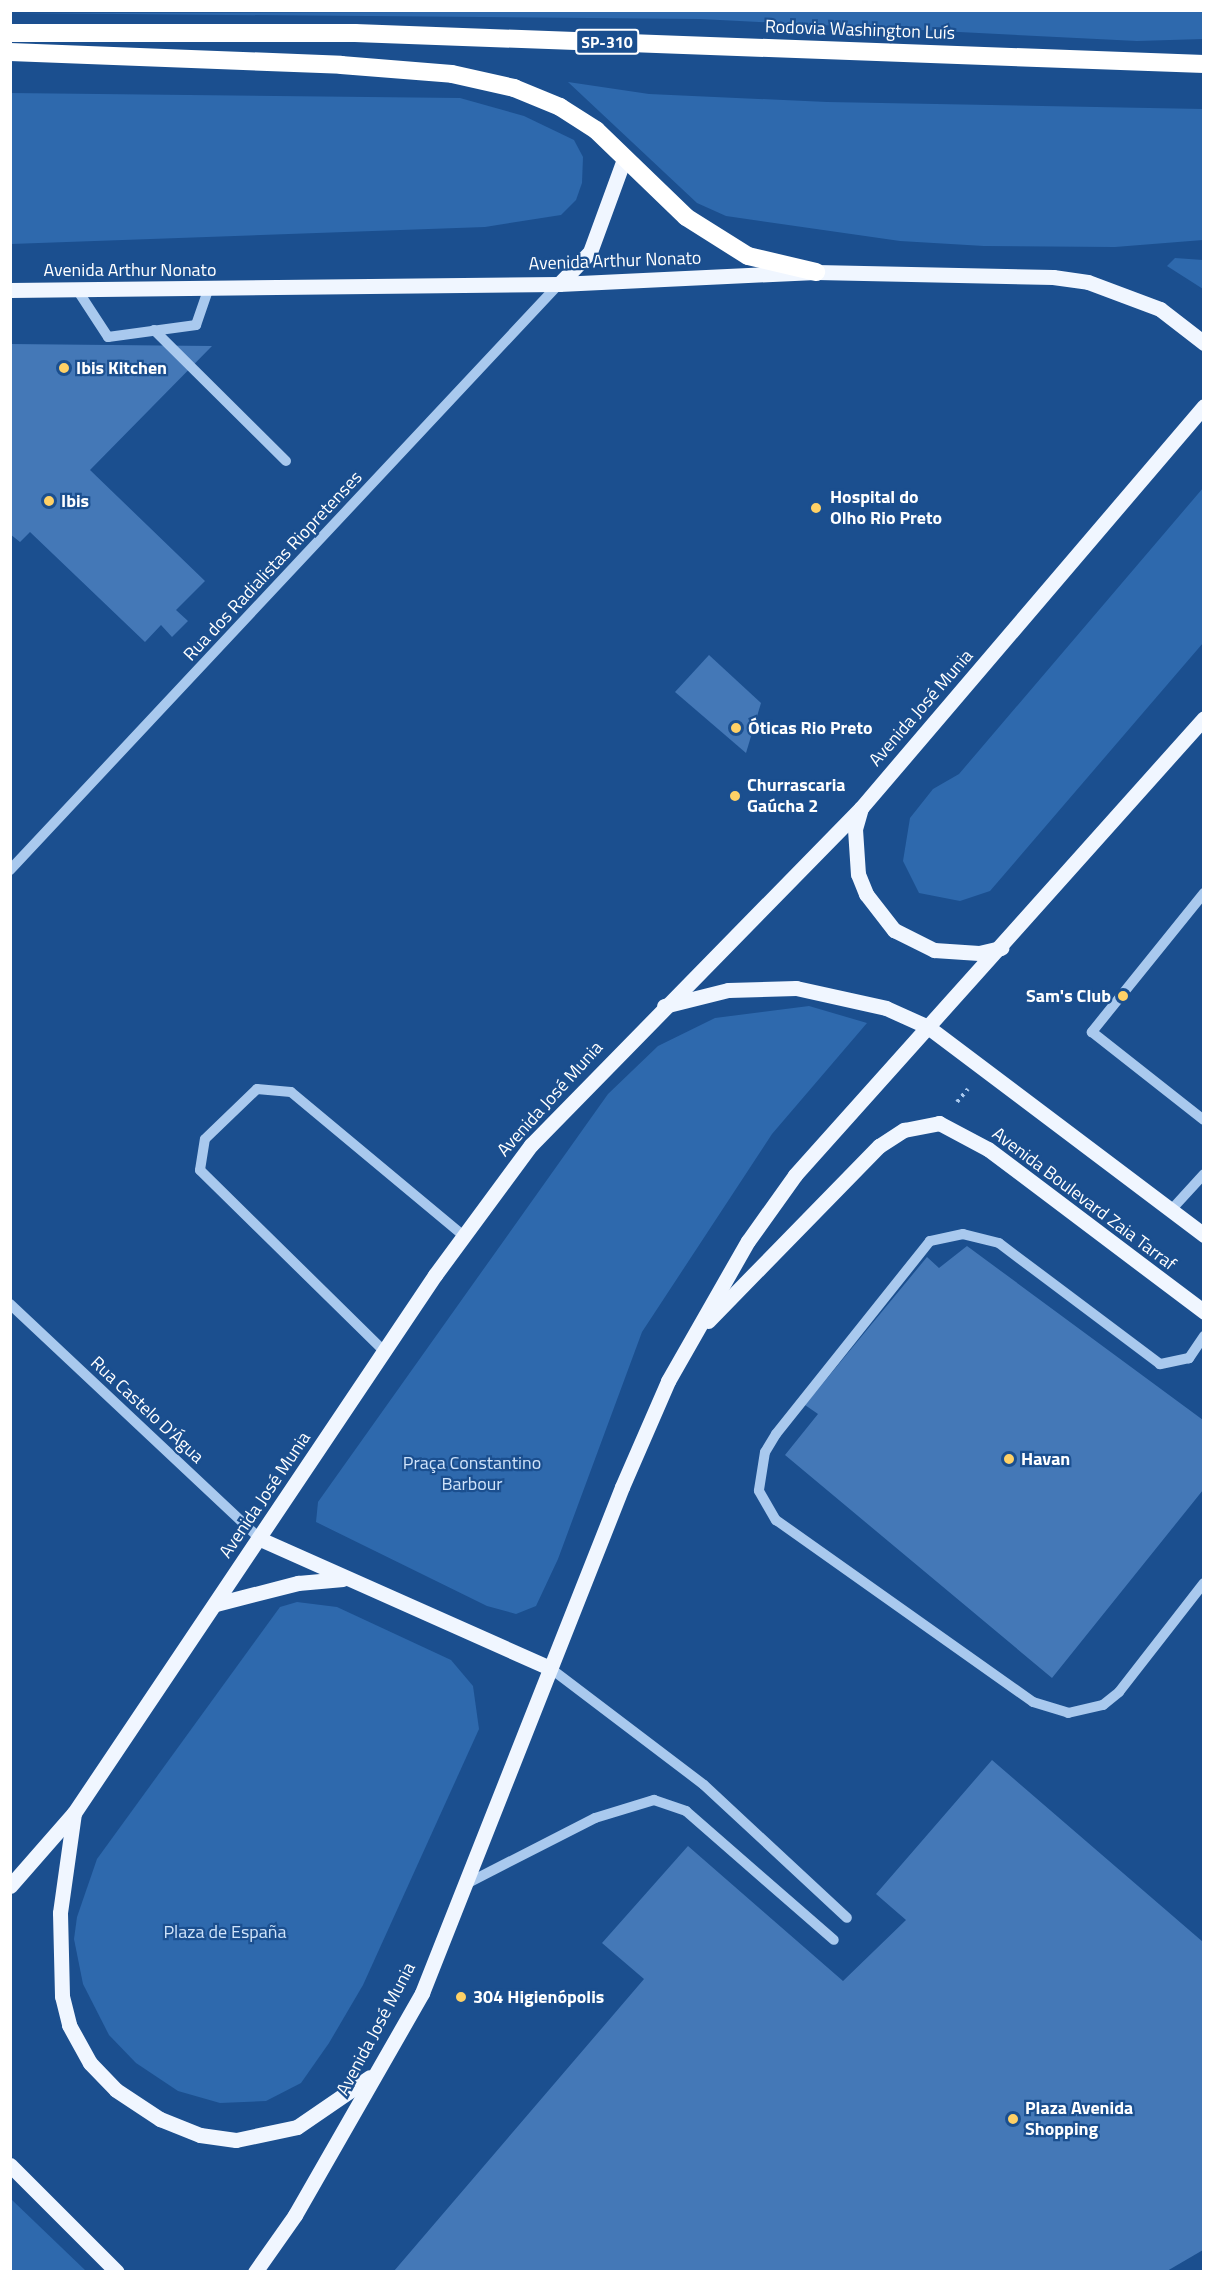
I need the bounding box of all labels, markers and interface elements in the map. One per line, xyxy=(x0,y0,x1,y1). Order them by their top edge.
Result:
street label: Rodovia Washington Luís xyxy=(765,16,955,44)
road number: SP-310 xyxy=(574,29,640,55)
street label: Avenida Arthur Nonato xyxy=(528,247,702,275)
street label: Avenida Arthur Nonato xyxy=(44,259,216,281)
place label: Ibis Kitchen xyxy=(76,357,167,379)
marker: Ibis Kitchen xyxy=(57,361,71,375)
street label: Rua dos Radialistas Riopretenses xyxy=(179,467,367,665)
place label: Hospital do Olho Rio Preto xyxy=(830,487,942,530)
place label: Ibis xyxy=(61,490,89,512)
marker: Ibis xyxy=(42,494,56,508)
marker: Hospital do Olho Rio Preto xyxy=(807,499,825,517)
street label: Avenida José Munia xyxy=(864,645,978,771)
place label: Óticas Rio Preto xyxy=(748,717,873,739)
marker: Óticas Rio Preto xyxy=(729,721,743,735)
place label: Churrascaria Gaúcha 2 xyxy=(747,775,846,818)
marker: Churrascaria Gaúcha 2 xyxy=(728,789,742,803)
place label: Sam's Club xyxy=(1026,985,1111,1007)
marker: Sam's Club xyxy=(1116,989,1130,1003)
street label: Avenida José Munia xyxy=(493,1037,607,1161)
street label: Avenida Boulevard Zaia Tarraf xyxy=(988,1123,1180,1275)
street label: Rua Castelo D'Água xyxy=(86,1352,208,1468)
street label: Avenida José Munia xyxy=(215,1428,315,1562)
place label: Havan xyxy=(1021,1448,1070,1470)
marker: Havan xyxy=(1002,1452,1016,1466)
park label: Praça Constantino Barbour xyxy=(403,1453,541,1496)
park label: Plaza de España xyxy=(163,1921,287,1943)
street label: Avenida José Munia xyxy=(332,1959,420,2099)
place label: 304 Higienópolis xyxy=(473,1986,604,2008)
marker: 304 Higienópolis xyxy=(454,1990,468,2004)
place label: Plaza Avenida Shopping xyxy=(1025,2098,1133,2140)
marker: Plaza Avenida Shopping xyxy=(1006,2112,1020,2126)

